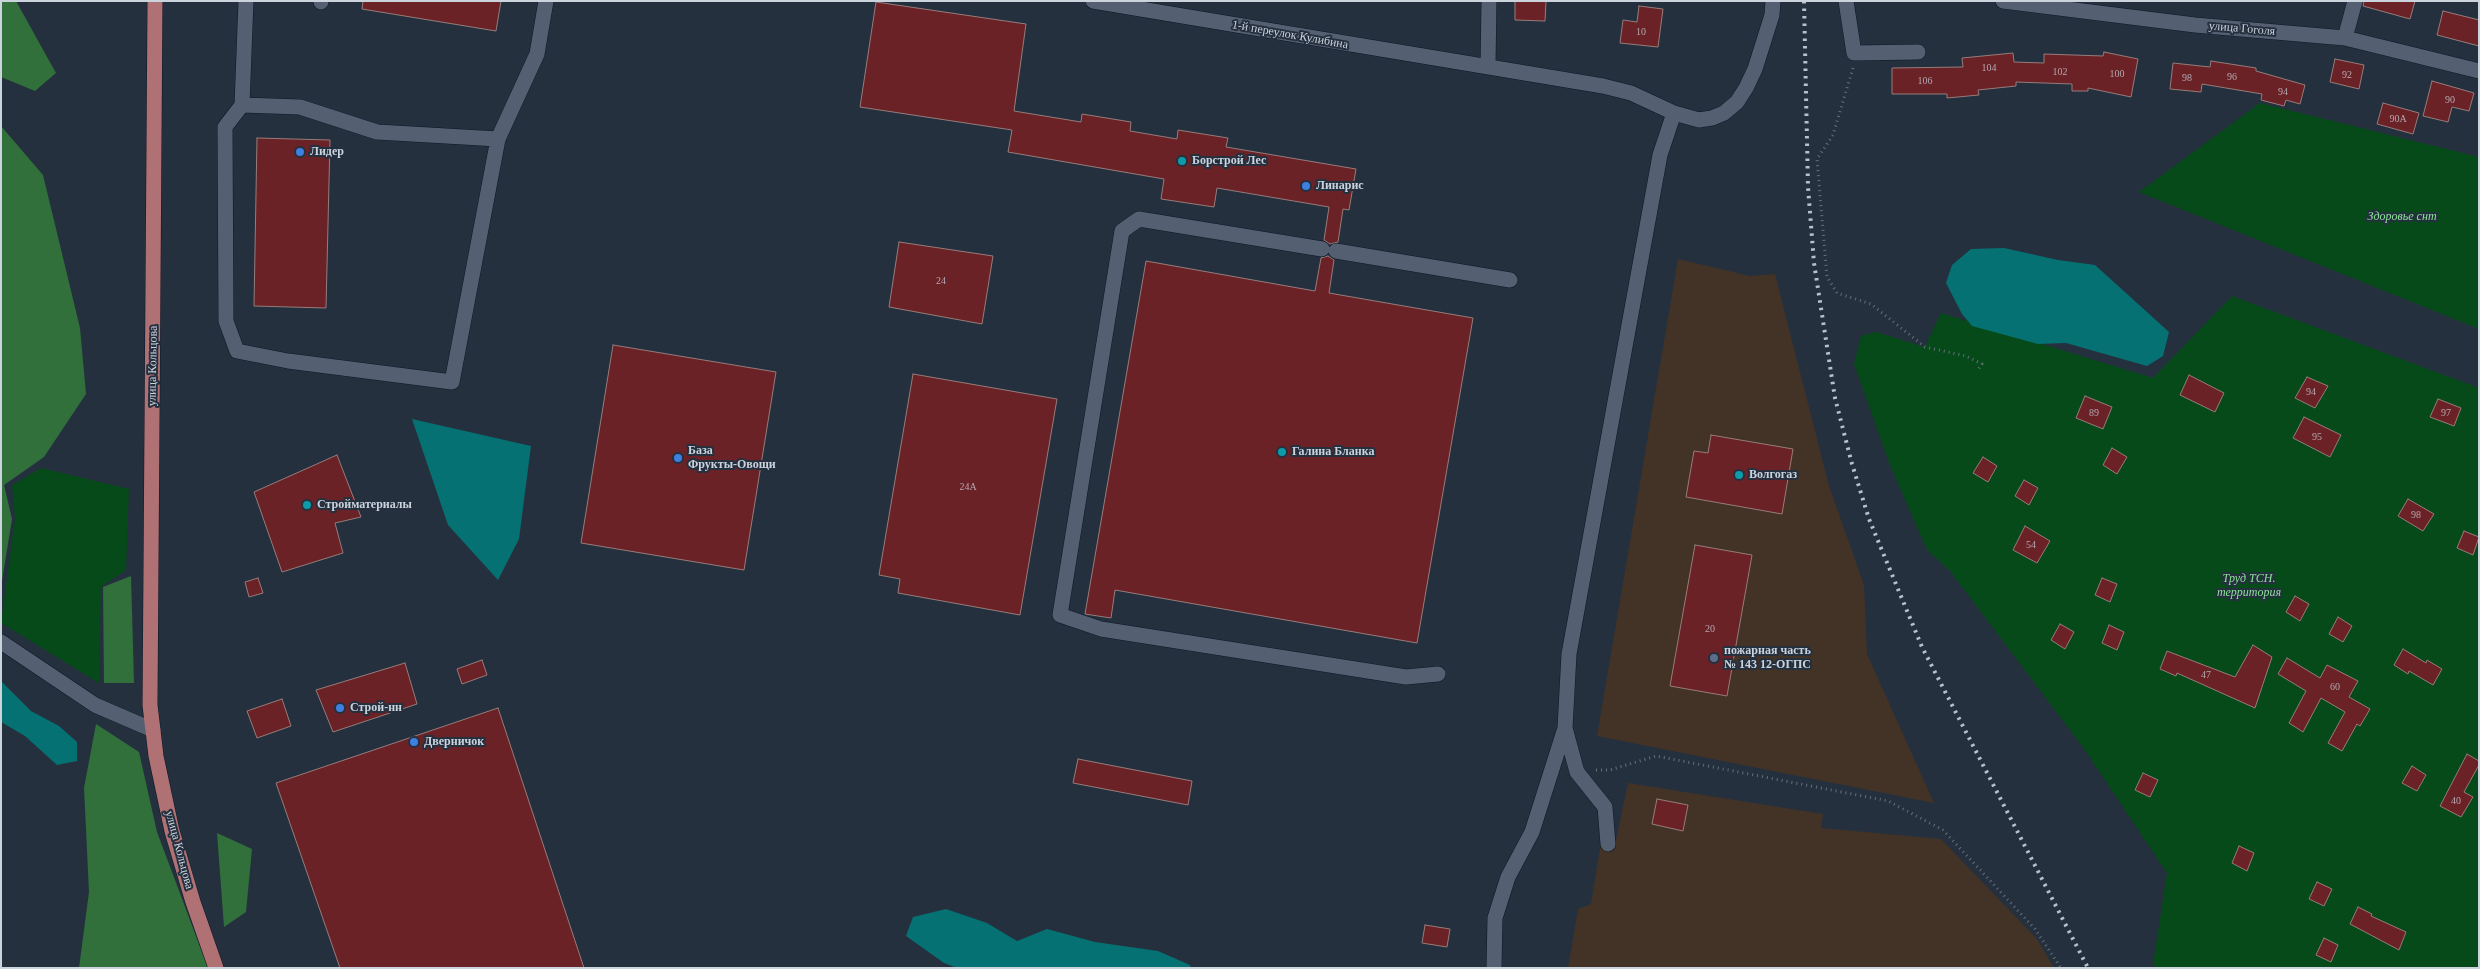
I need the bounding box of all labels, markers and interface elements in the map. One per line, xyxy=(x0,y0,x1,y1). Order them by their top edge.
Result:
street label: 1-й переулок Кулибина xyxy=(1231,18,1349,52)
street label: улица Гоголя xyxy=(2208,19,2276,39)
house number: 10 xyxy=(1636,26,1646,38)
house number: 104 xyxy=(1982,62,1996,74)
house number: 102 xyxy=(2052,66,2068,78)
house number: 100 xyxy=(2110,68,2124,80)
house number: 92 xyxy=(2342,69,2352,81)
house number: 96 xyxy=(2227,71,2237,83)
house number: 98 xyxy=(2182,72,2192,84)
house number: 106 xyxy=(1918,75,1932,87)
house number: 94 xyxy=(2278,86,2288,98)
house number: 90 xyxy=(2445,94,2455,106)
house number: 90А xyxy=(2389,113,2407,125)
place label: Лидер xyxy=(310,145,344,159)
marker: Лидер xyxy=(294,146,306,158)
place label: Борстрой Лес xyxy=(1192,154,1266,168)
marker: Борстрой Лес xyxy=(1176,155,1188,167)
place label: Линарис xyxy=(1316,179,1364,193)
marker: Линарис xyxy=(1300,180,1312,192)
park label: Здоровье снт xyxy=(2367,210,2437,224)
house number: 24 xyxy=(936,275,946,287)
street label: улица Кольцова xyxy=(145,326,161,406)
house number: 94 xyxy=(2306,386,2316,398)
house number: 89 xyxy=(2089,407,2099,419)
house number: 97 xyxy=(2441,407,2451,419)
house number: 95 xyxy=(2312,431,2322,443)
place label: База Фрукты-Овощи xyxy=(688,444,776,472)
place label: Галина Бланка xyxy=(1292,445,1374,459)
marker: Галина Бланка xyxy=(1276,446,1288,458)
marker: База Фрукты-Овощи xyxy=(672,452,684,464)
place label: Волгогаз xyxy=(1749,468,1797,482)
marker: Волгогаз xyxy=(1733,469,1745,481)
house number: 24А xyxy=(959,481,977,493)
place label: Стройматериалы xyxy=(317,498,412,512)
marker: Стройматериалы xyxy=(301,499,313,511)
house number: 98 xyxy=(2411,509,2421,521)
house number: 54 xyxy=(2026,539,2036,551)
park label: Труд ТСН. территория xyxy=(2217,572,2281,600)
house number: 20 xyxy=(1705,623,1715,635)
place label: пожарная часть № 143 12-ОГПС xyxy=(1724,644,1811,672)
marker: пожарная часть № 143 12-ОГПС xyxy=(1708,652,1720,664)
house number: 47 xyxy=(2201,669,2211,681)
house number: 60 xyxy=(2330,681,2340,693)
place label: Строй-нн xyxy=(350,701,402,715)
marker: Строй-нн xyxy=(334,702,346,714)
place label: Дверничок xyxy=(424,735,484,749)
marker: Дверничок xyxy=(408,736,420,748)
house number: 40 xyxy=(2451,795,2461,807)
street label: улица Кольцова xyxy=(162,809,196,891)

